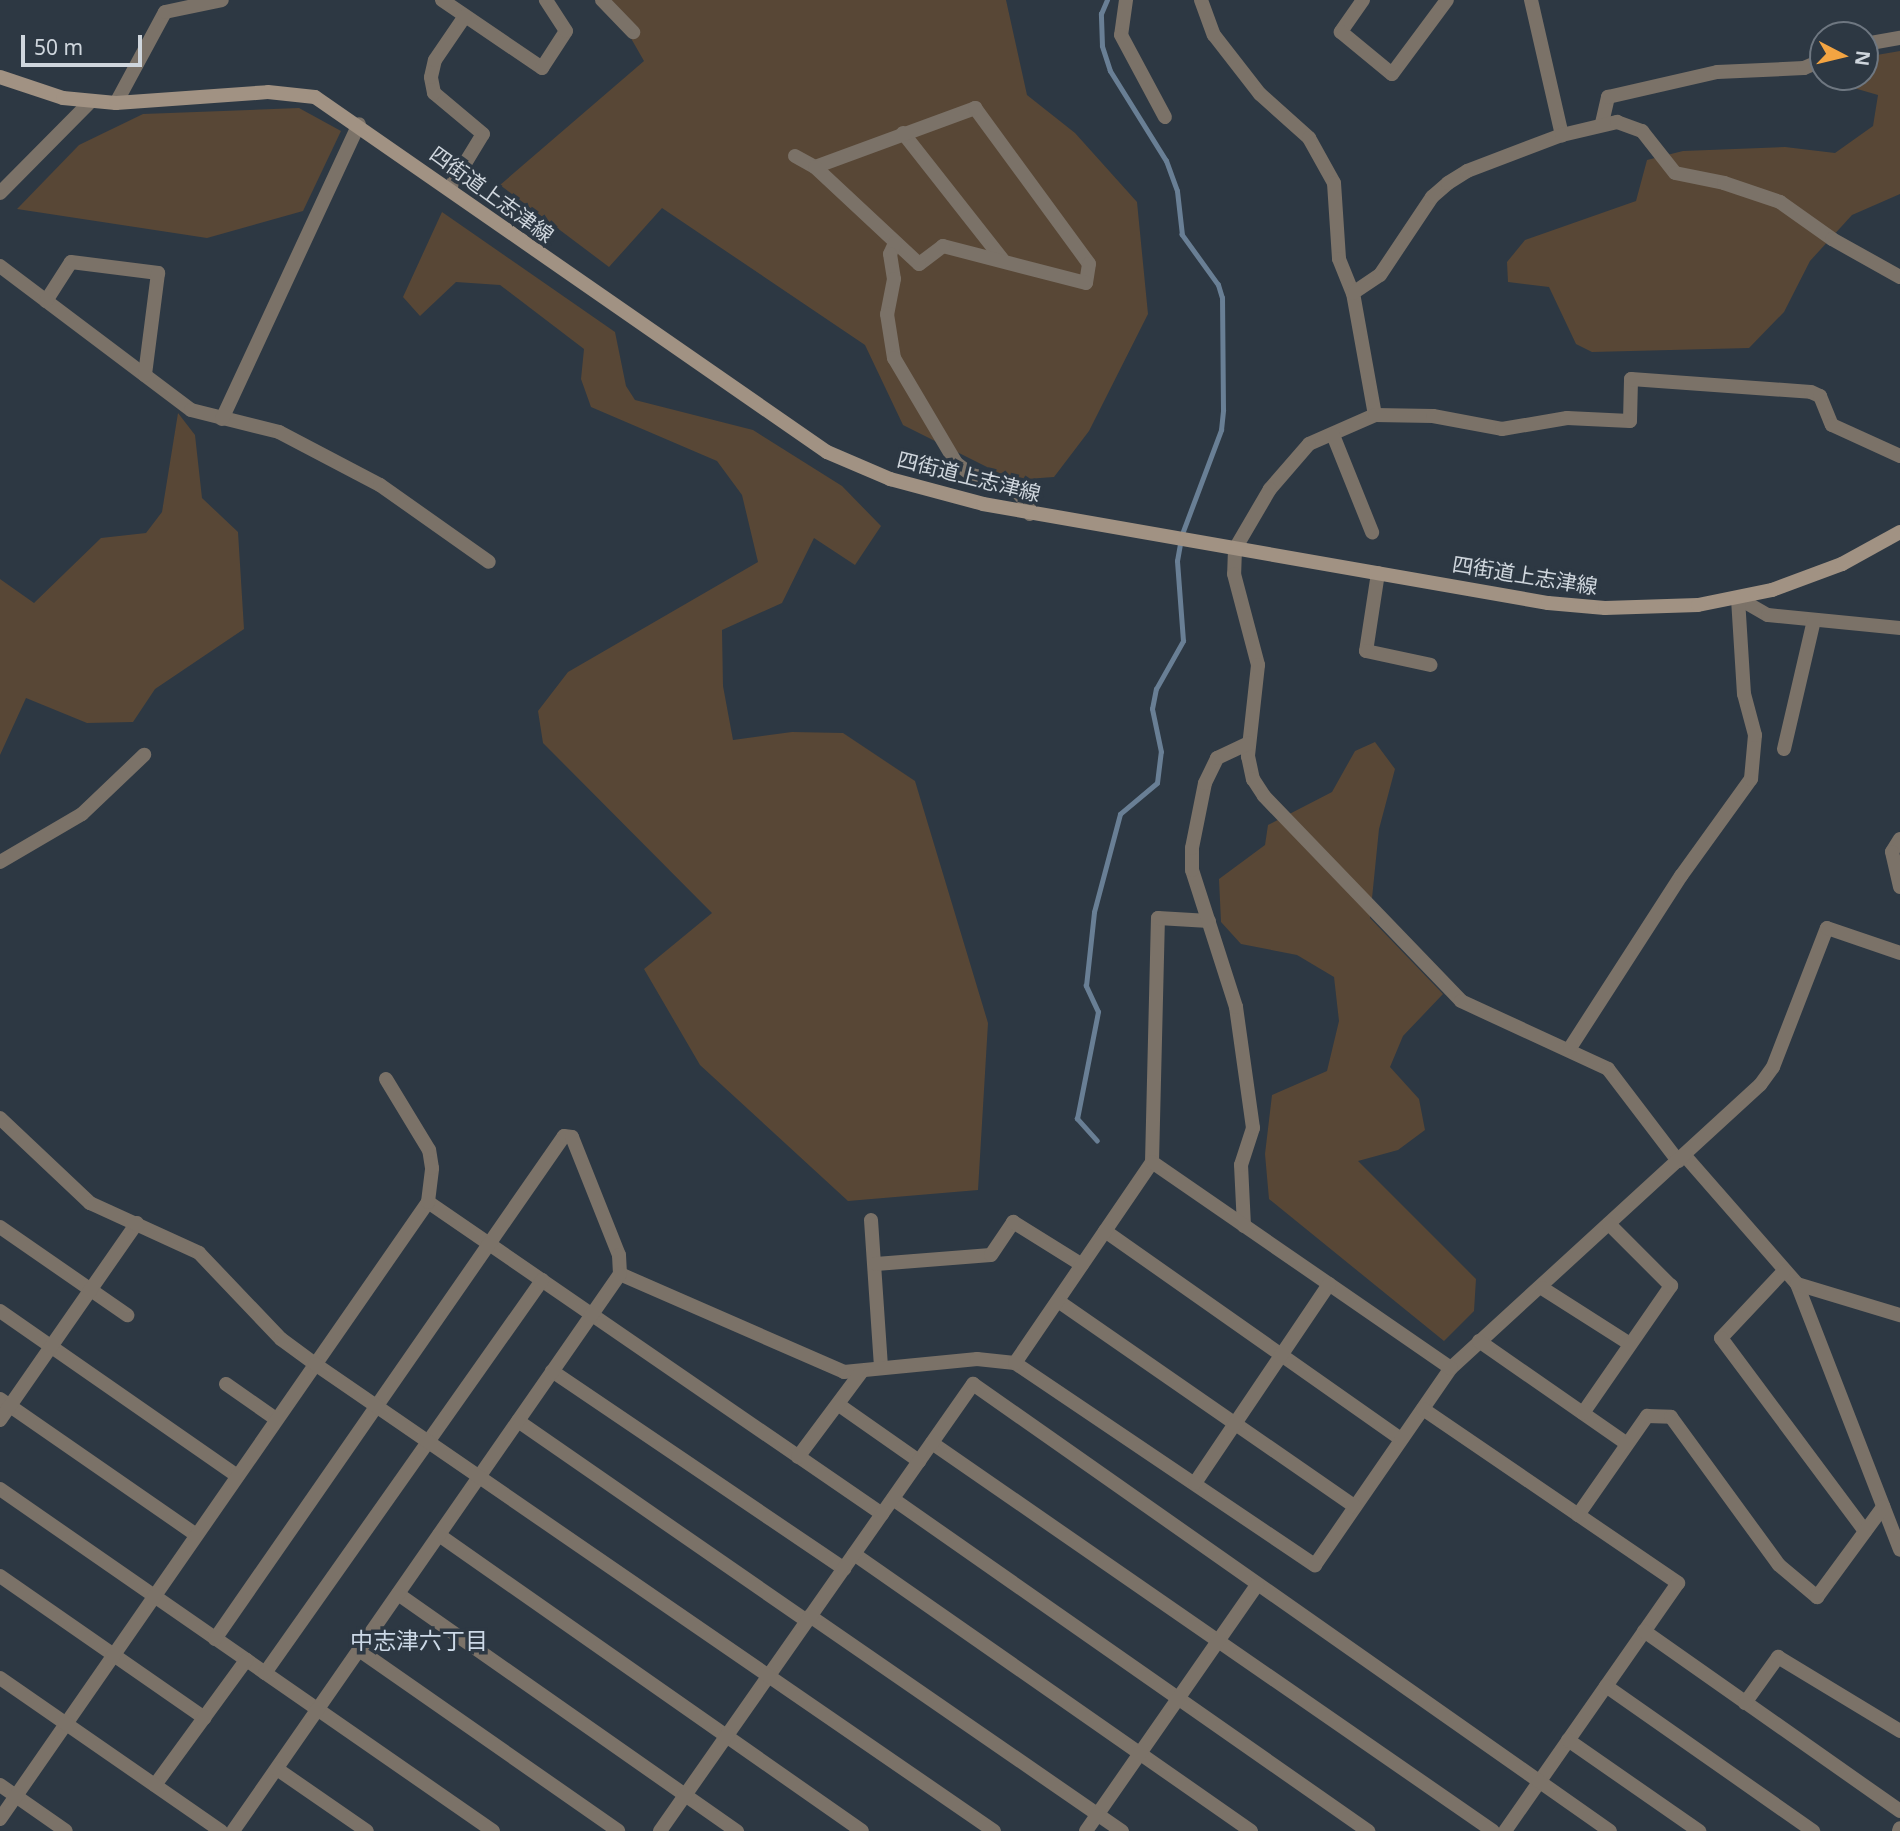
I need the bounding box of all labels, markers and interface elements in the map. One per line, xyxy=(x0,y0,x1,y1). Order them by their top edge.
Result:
scale bar xyxy=(24,21,145,65)
north arrow xyxy=(1809,21,1879,91)
text: 50 m xyxy=(34,33,83,61)
text: N xyxy=(1849,49,1877,68)
street label: 四街道上志津線 xyxy=(425,141,559,247)
street label: 四街道上志津線 xyxy=(895,446,1043,506)
street label: 四街道上志津線 xyxy=(1450,551,1600,599)
district label: 中志津六丁目 xyxy=(350,1626,488,1654)

